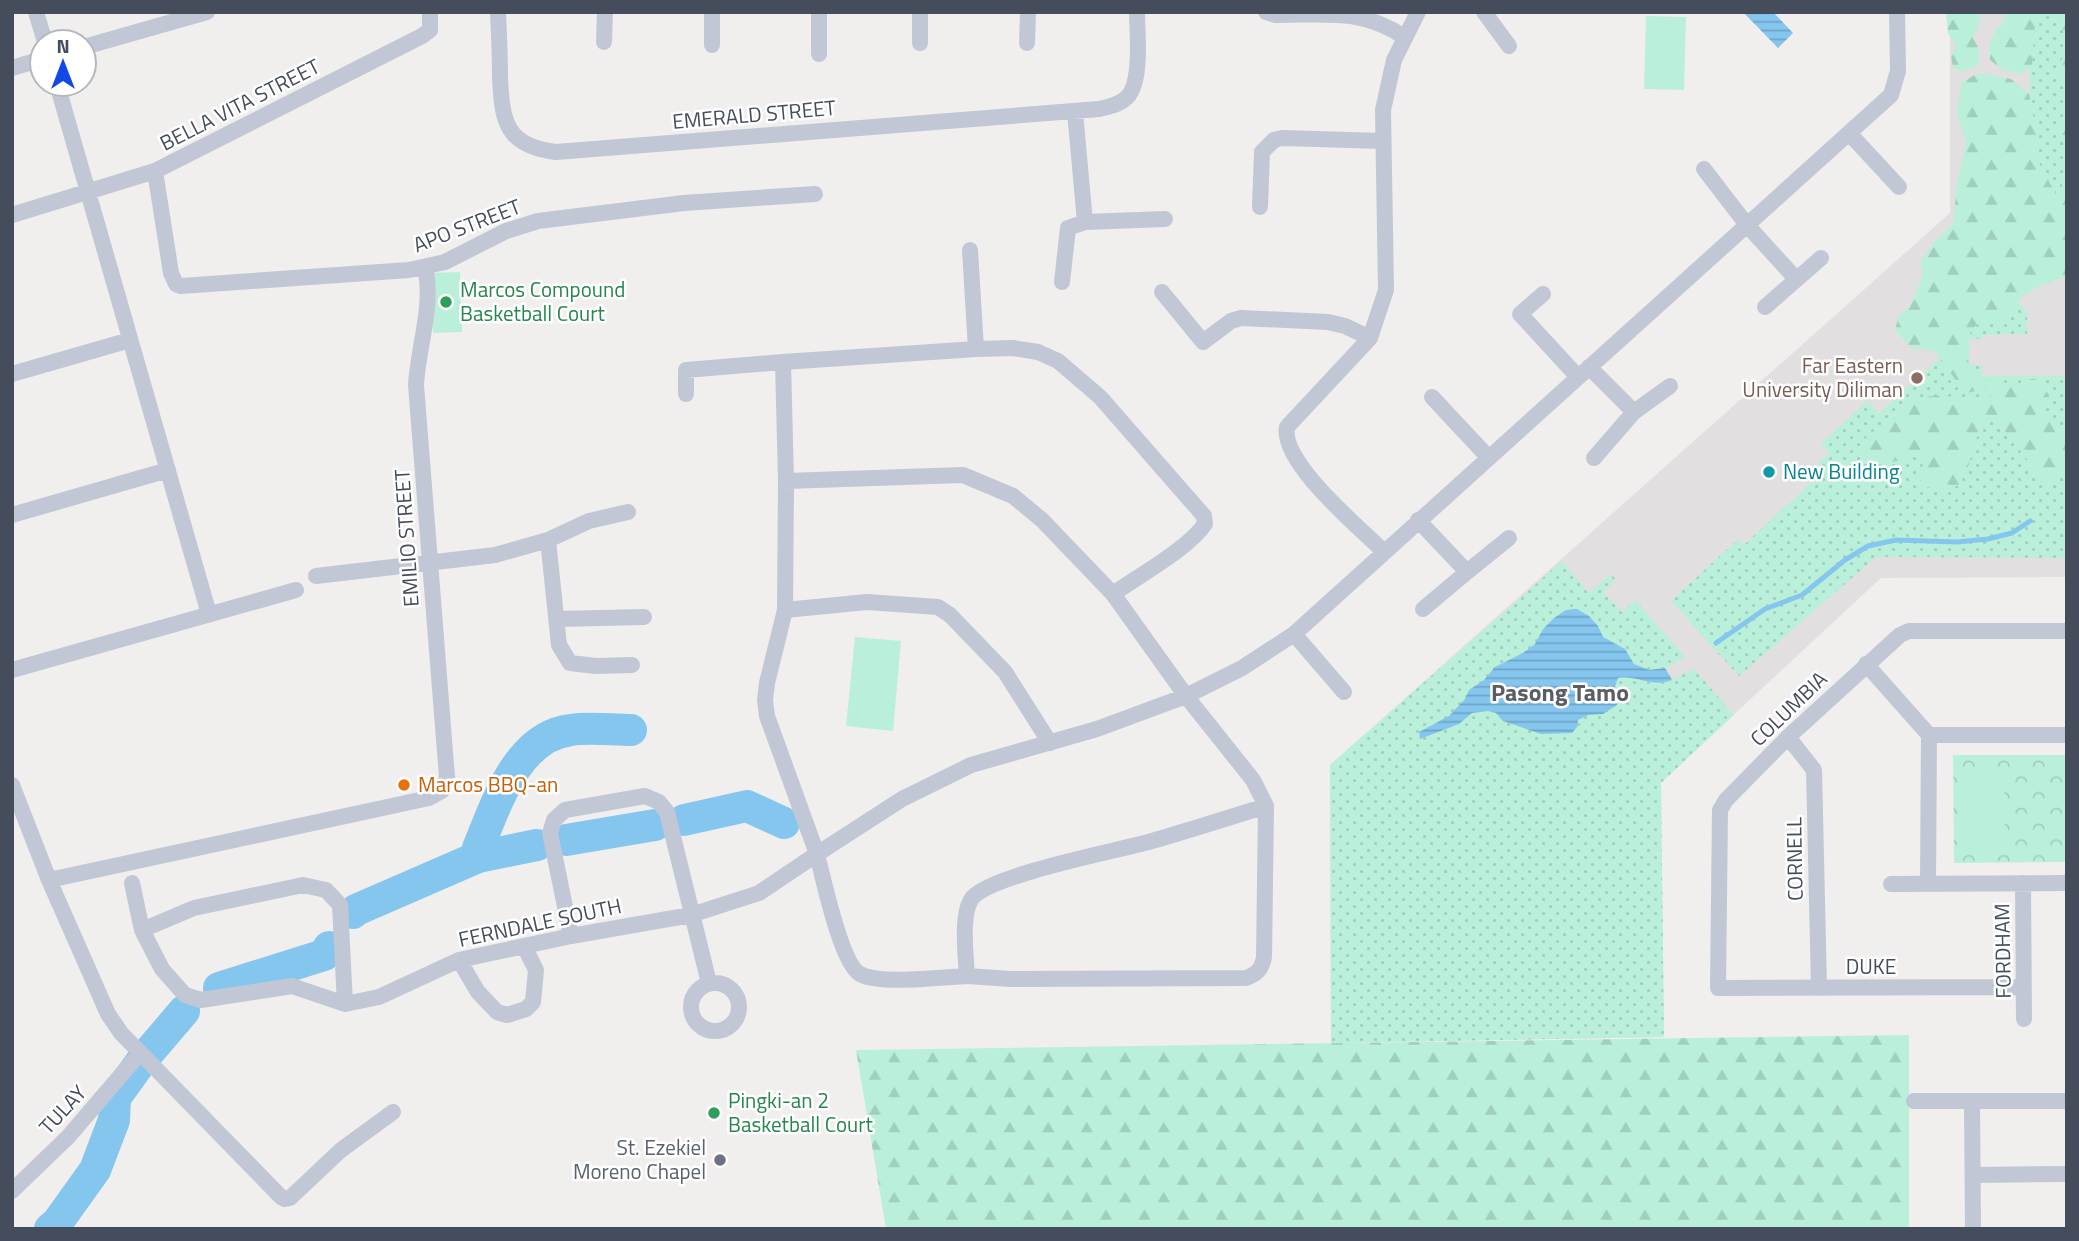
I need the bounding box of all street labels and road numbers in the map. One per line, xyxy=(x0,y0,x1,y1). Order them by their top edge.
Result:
street label: BELLA VITA STREET xyxy=(154,50,325,158)
street label: EMERALD STREET xyxy=(671,91,837,137)
street label: APO STREET xyxy=(408,190,525,260)
street label: EMILIO STREET xyxy=(385,468,427,608)
street label: COLUMBIA xyxy=(1742,663,1835,753)
street label: CORNELL xyxy=(1777,817,1811,901)
street label: FERNDALE SOUTH xyxy=(455,889,624,955)
street label: FORDHAM xyxy=(1985,903,2019,999)
street label: DUKE xyxy=(1846,950,1896,982)
street label: TULAY xyxy=(31,1077,94,1141)

